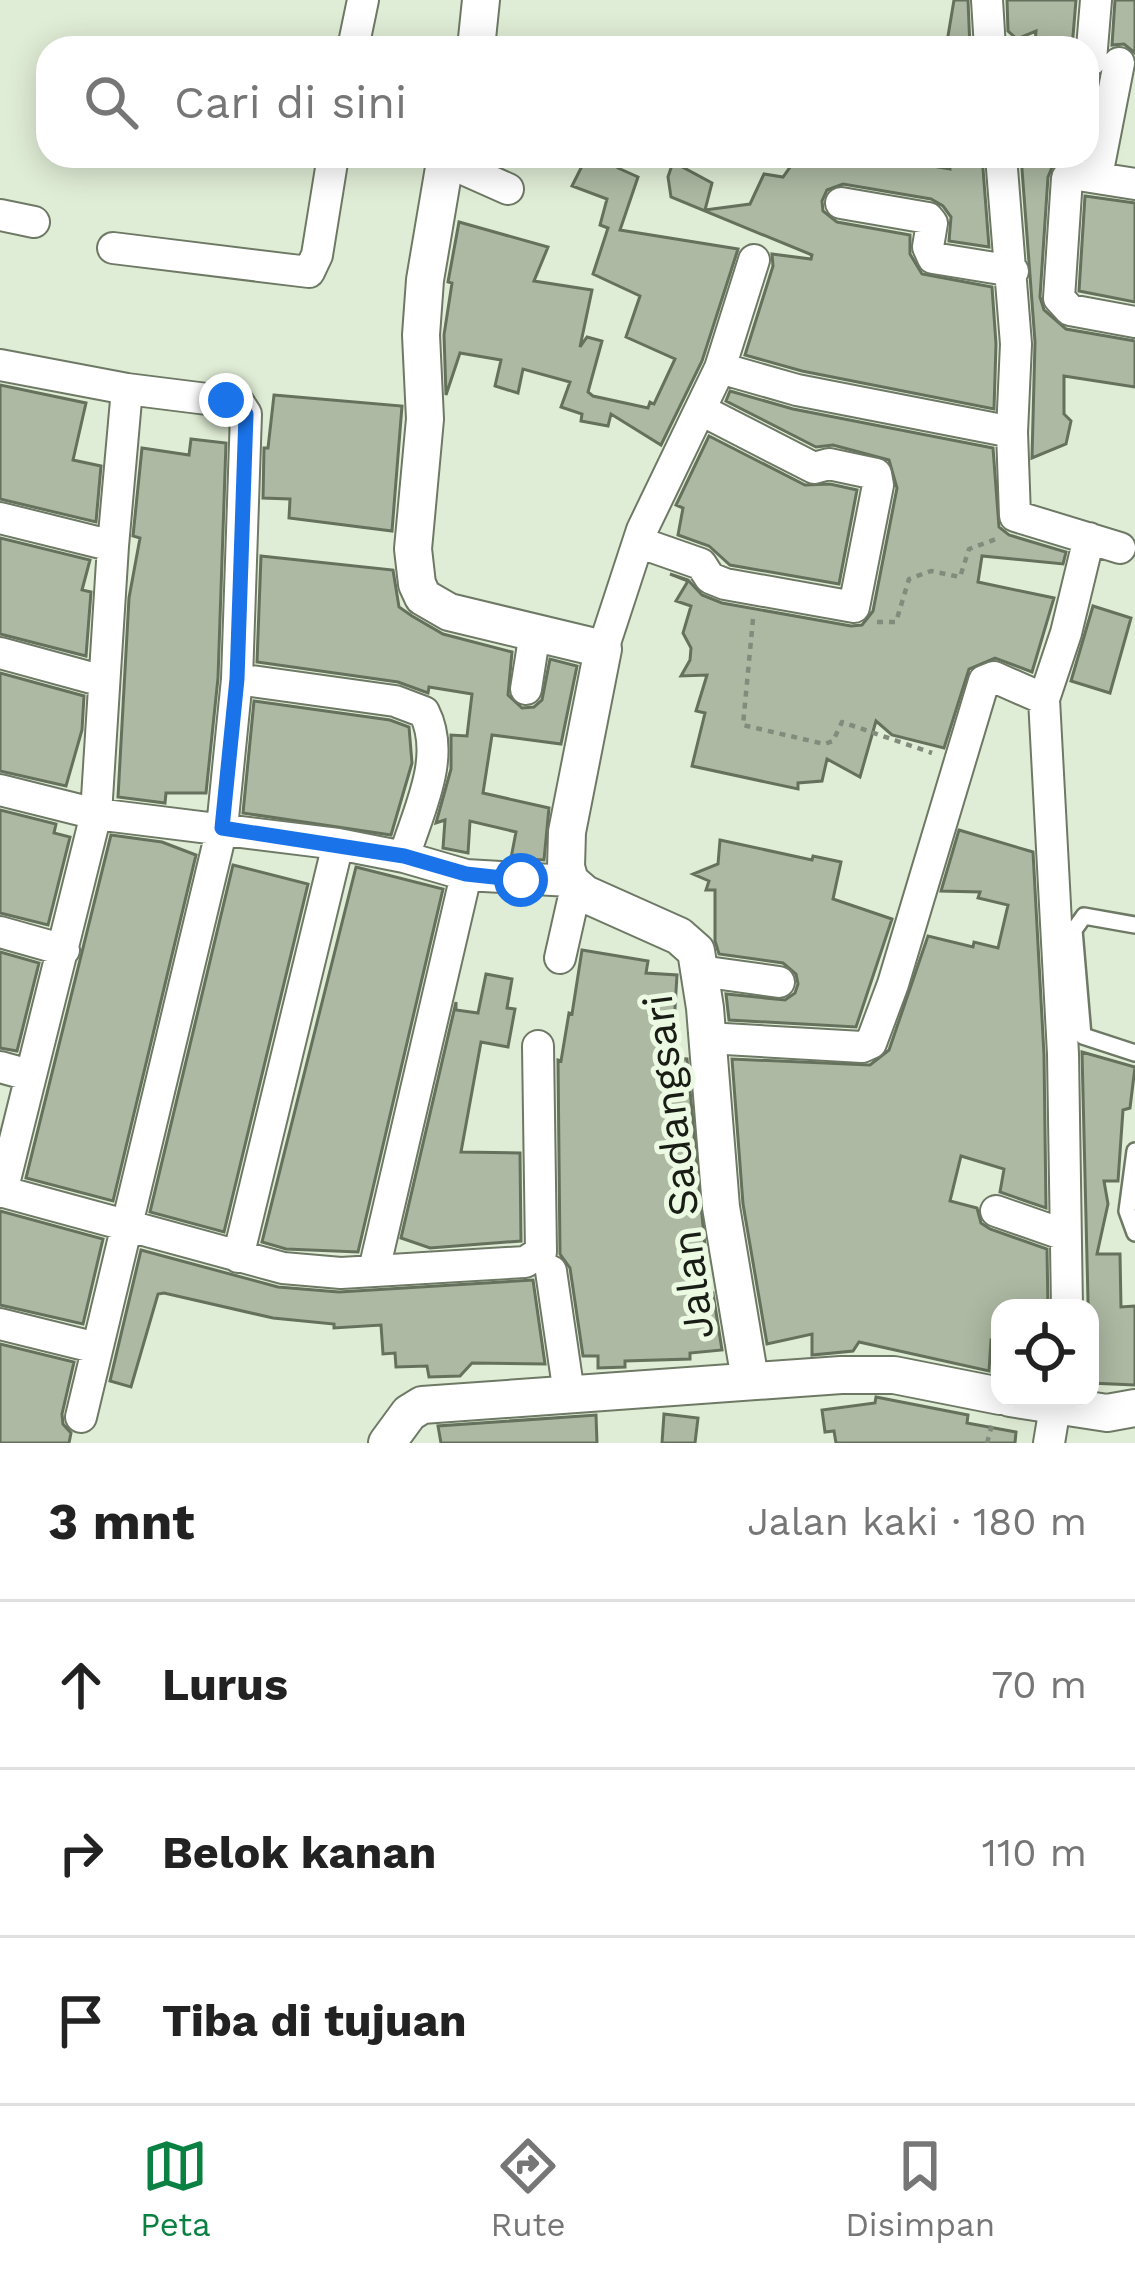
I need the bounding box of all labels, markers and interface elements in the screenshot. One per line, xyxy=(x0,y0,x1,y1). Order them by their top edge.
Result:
search box xyxy=(36,36,1099,168)
icon: search xyxy=(78,69,144,135)
text: Cari di sini xyxy=(174,76,407,129)
route end xyxy=(199,373,253,427)
route start xyxy=(494,853,548,907)
street label: Jalan Sadangsari xyxy=(633,992,723,1342)
map controls xyxy=(991,1299,1099,1407)
button: locate xyxy=(991,1299,1099,1407)
text: 3 mnt xyxy=(48,1492,195,1551)
text: Jalan kaki · 180 m xyxy=(747,1499,1087,1544)
icon: ahead xyxy=(48,1652,114,1718)
text: Lurus xyxy=(162,1658,288,1711)
text: 70 m xyxy=(991,1662,1087,1707)
icon: right xyxy=(48,1820,114,1886)
text: Belok kanan xyxy=(162,1826,436,1879)
text: 110 m xyxy=(982,1830,1087,1875)
icon: arrive xyxy=(48,1988,114,2054)
text: Tiba di tujuan xyxy=(162,1994,467,2047)
tab: Peta xyxy=(140,2133,211,2244)
tab: Rute xyxy=(491,2133,565,2244)
tab: Disimpan xyxy=(845,2133,995,2244)

